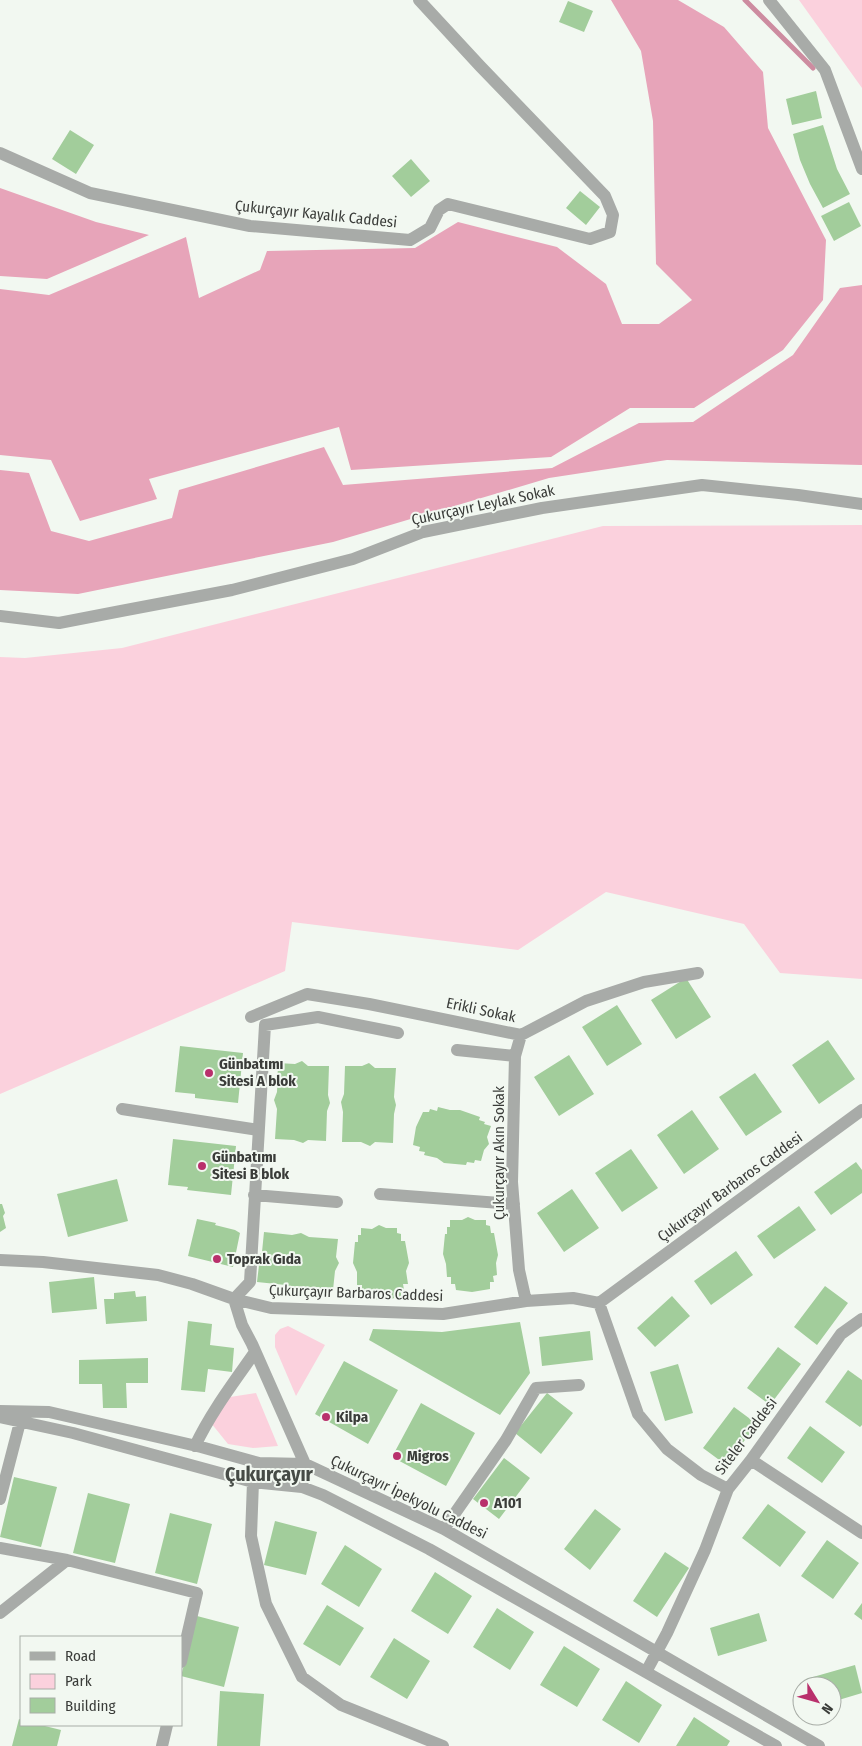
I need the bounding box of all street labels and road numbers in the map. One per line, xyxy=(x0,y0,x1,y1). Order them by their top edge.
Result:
street label: Çukurçayır Kayalık Caddesi xyxy=(234,197,398,231)
street label: Çukurçayır Leylak Sokak xyxy=(410,481,556,529)
street label: Erikli Sokak xyxy=(445,994,517,1026)
street label: Çukurçayır Akın Sokak xyxy=(490,1086,508,1220)
street label: Çukurçayır Barbaros Caddesi xyxy=(654,1128,806,1246)
street label: Çukurçayır Barbaros Caddesi xyxy=(268,1281,444,1305)
street label: Siteler Caddesi xyxy=(711,1394,781,1478)
street label: Çukurçayır İpekyolu Caddesi xyxy=(328,1451,490,1543)

